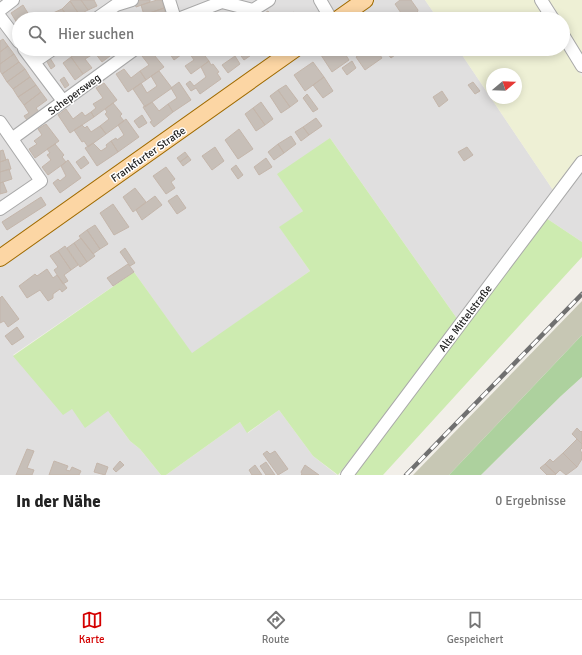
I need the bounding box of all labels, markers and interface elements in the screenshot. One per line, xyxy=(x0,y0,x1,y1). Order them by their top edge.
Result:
search box xyxy=(12,12,570,56)
icon: search xyxy=(26,23,48,45)
text: Hier suchen xyxy=(58,25,134,43)
north arrow xyxy=(486,68,522,104)
street label: Schepersweg xyxy=(45,71,103,118)
street label: Frankfurter Straße xyxy=(108,124,188,185)
street label: Alte Mittelstraße xyxy=(436,282,495,354)
text: In der Nähe xyxy=(16,491,101,512)
text: 0 Ergebnisse xyxy=(495,493,566,509)
tab: Karte xyxy=(79,609,104,646)
tab: Route xyxy=(262,609,289,646)
tab: Gespeichert xyxy=(447,609,503,646)

